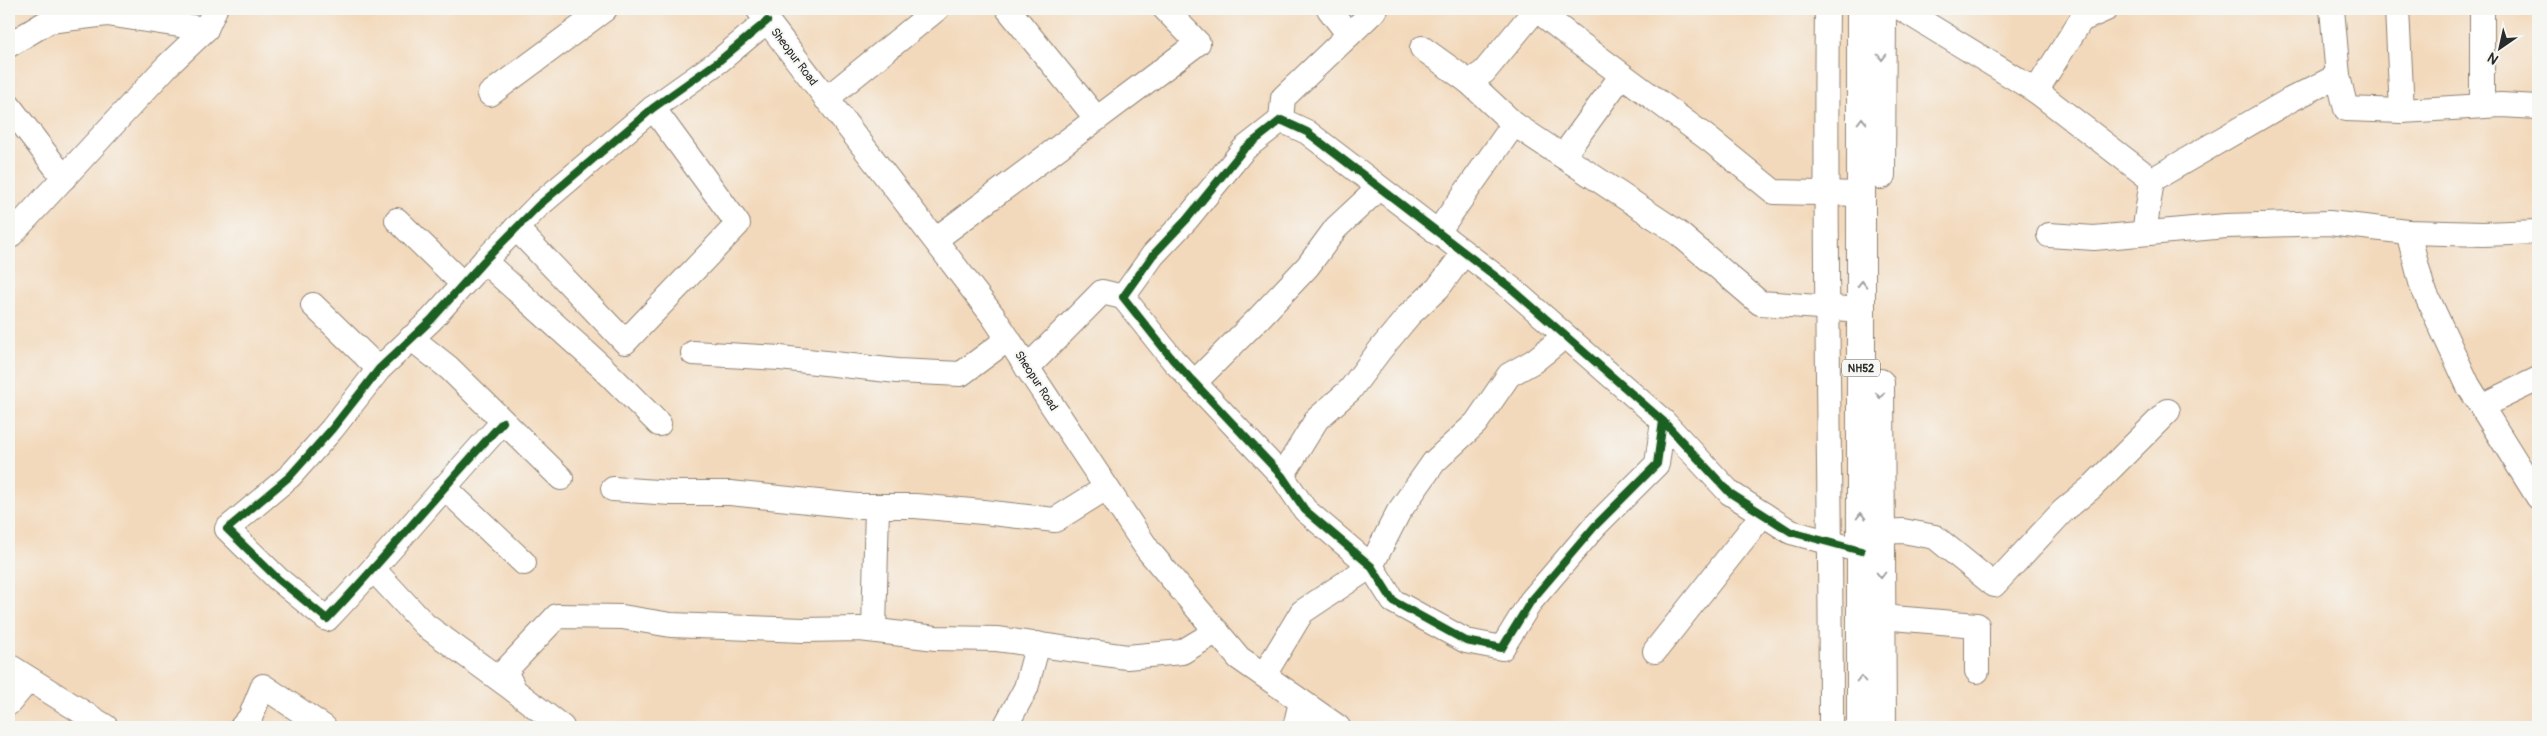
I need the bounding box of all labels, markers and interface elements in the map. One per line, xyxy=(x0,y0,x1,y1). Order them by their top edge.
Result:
north arrow xyxy=(2474,22,2524,72)
street label: Sheopur Road xyxy=(767,25,821,89)
text: N xyxy=(2484,49,2502,68)
one-way arrow xyxy=(1877,54,1887,62)
one-way arrow xyxy=(1857,117,1867,124)
one-way arrow xyxy=(1857,279,1867,287)
street label: Sheopur Road xyxy=(1011,348,1061,414)
road number: NH52 xyxy=(1842,359,1880,376)
one-way arrow xyxy=(1875,392,1885,399)
one-way arrow xyxy=(1856,512,1866,520)
one-way arrow xyxy=(1876,572,1886,579)
one-way arrow xyxy=(1856,674,1866,682)

